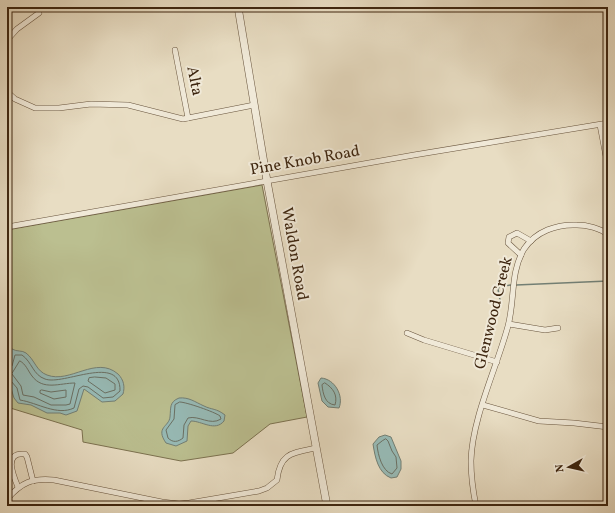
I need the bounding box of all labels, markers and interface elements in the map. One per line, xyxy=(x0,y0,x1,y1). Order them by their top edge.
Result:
street label: Alta xyxy=(180,64,208,98)
street label: Pine Knob Road xyxy=(248,141,362,181)
street label: Waldon Road xyxy=(275,206,313,302)
street label: Glenwood Creek xyxy=(469,254,519,372)
north arrow xyxy=(549,447,589,487)
text: N xyxy=(553,463,569,473)

